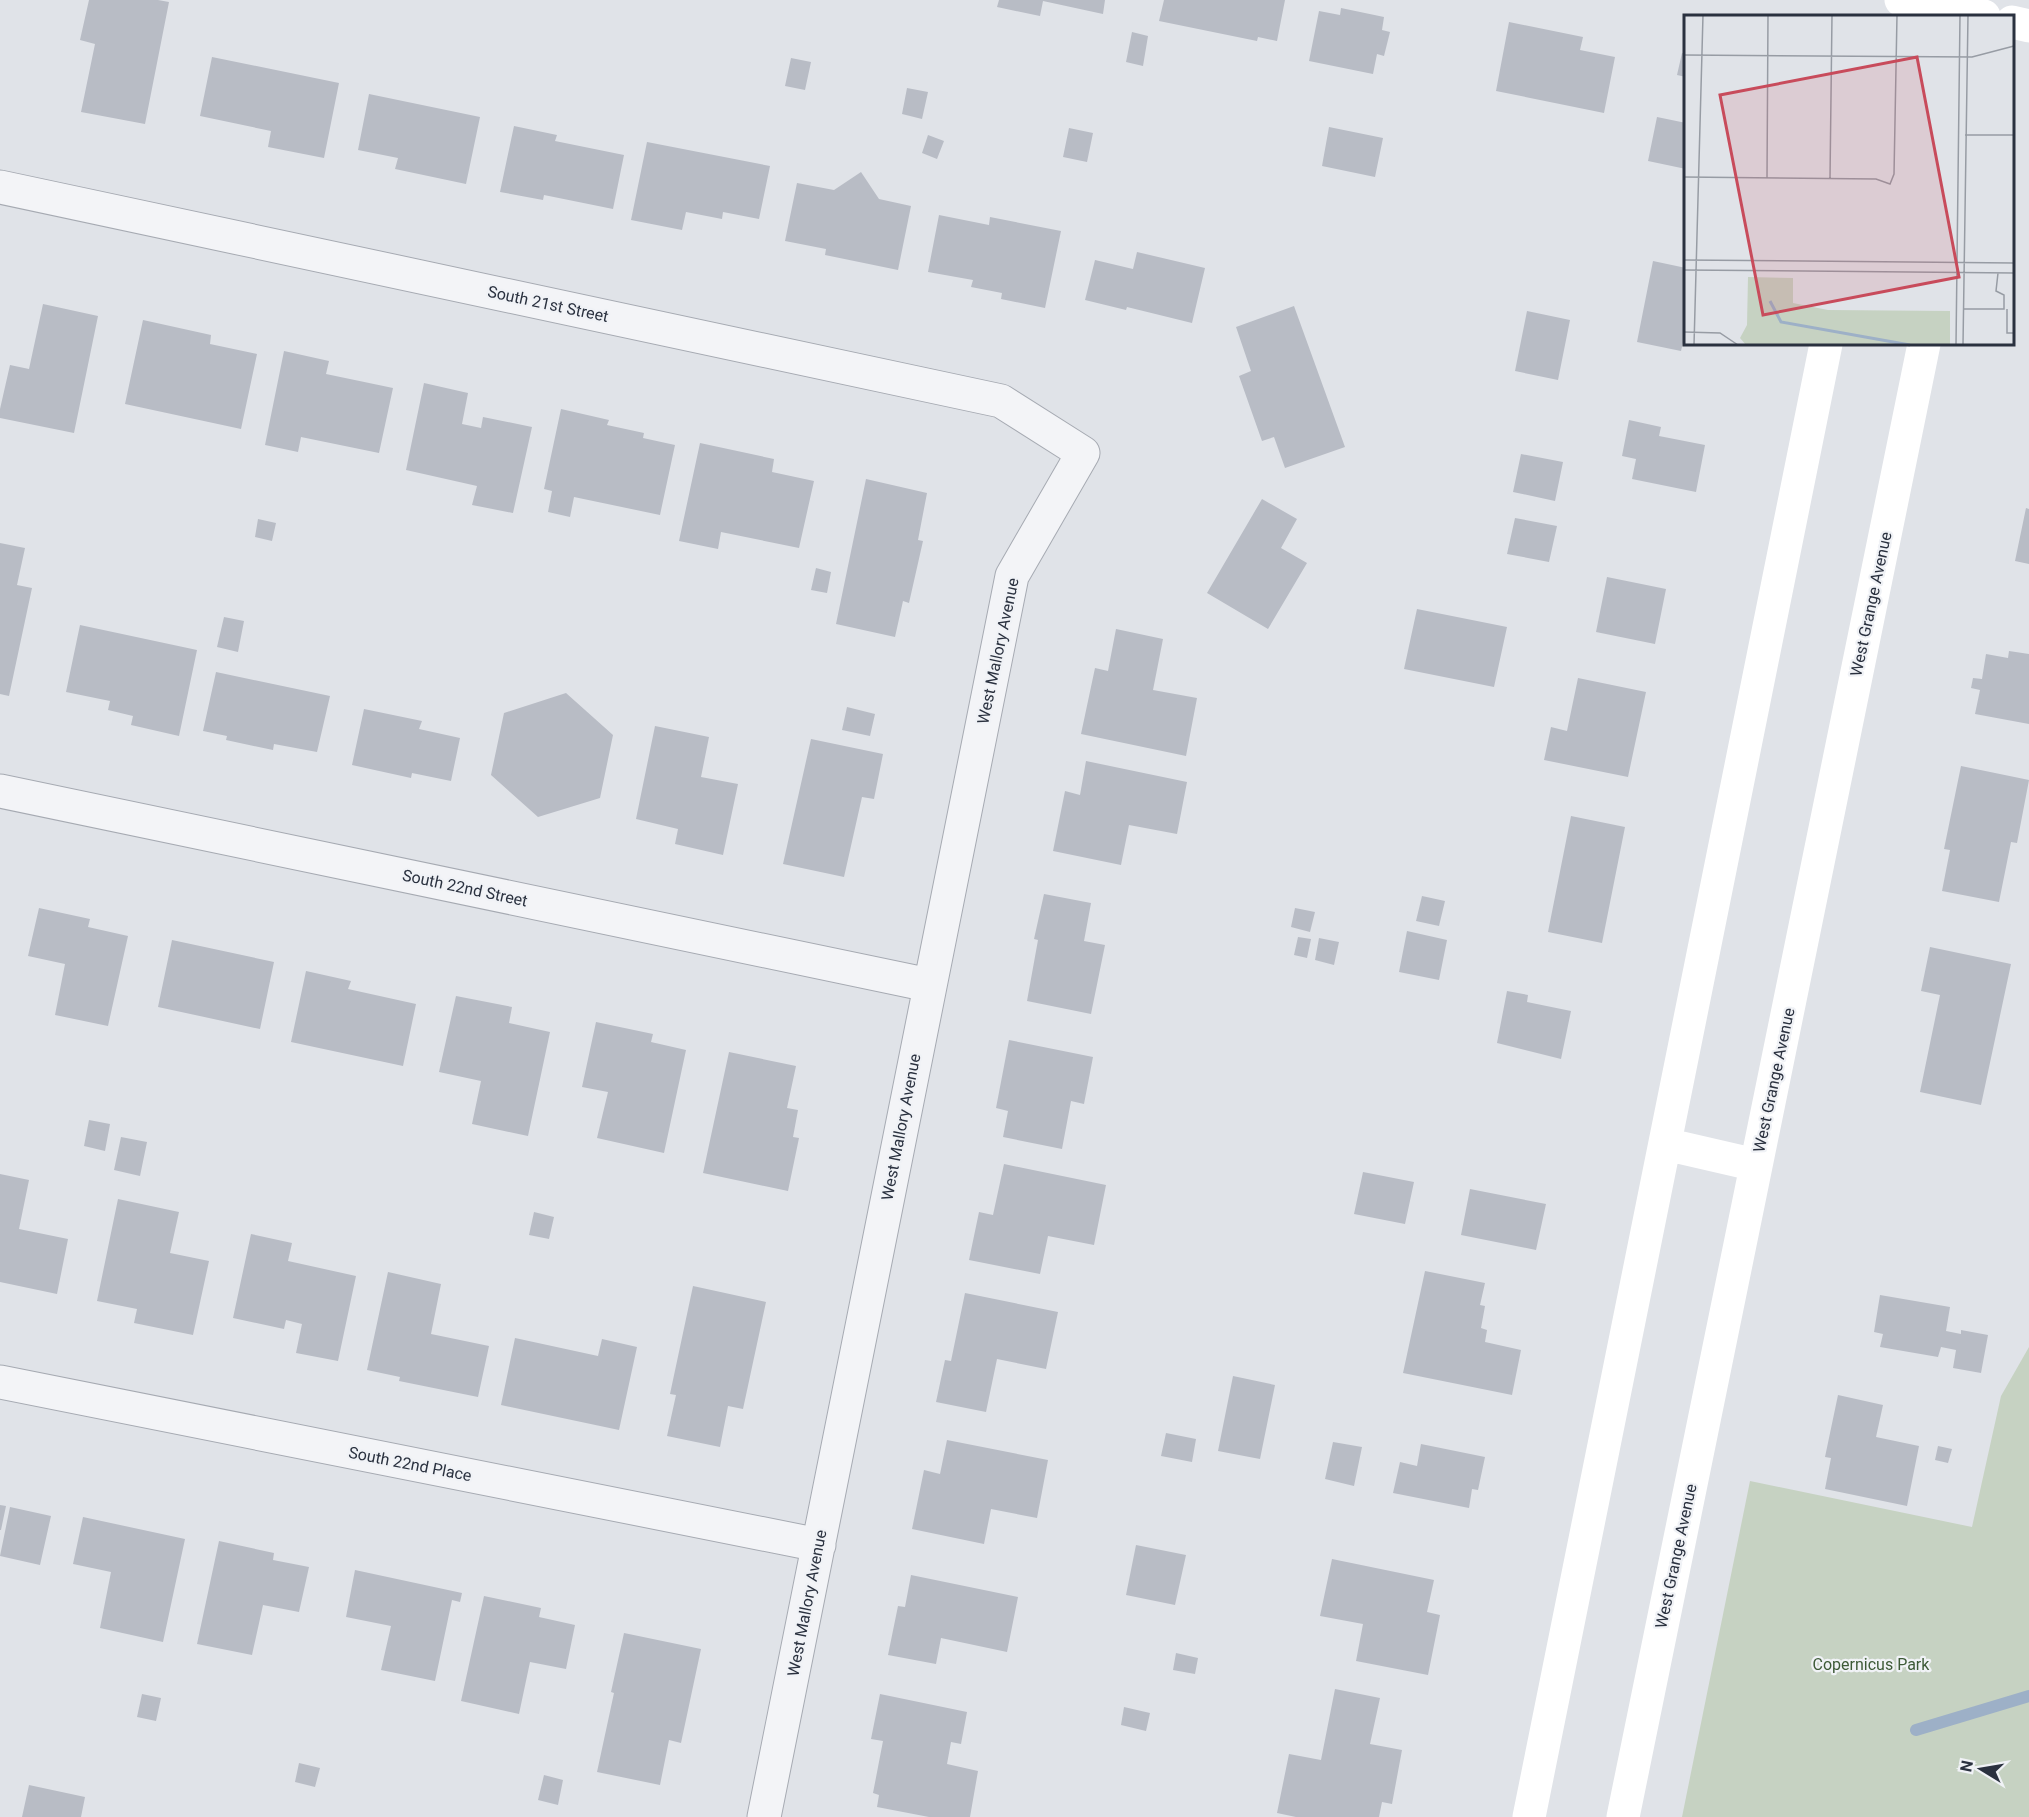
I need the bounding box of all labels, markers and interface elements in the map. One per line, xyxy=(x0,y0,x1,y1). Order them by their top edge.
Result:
inset map xyxy=(1684,15,2014,345)
street label: South 21st Street xyxy=(486,282,610,326)
street label: West Grange Avenue xyxy=(1846,530,1896,678)
street label: West Mallory Avenue xyxy=(973,576,1023,726)
street label: South 22nd Street xyxy=(401,865,529,911)
street label: West Grange Avenue xyxy=(1749,1006,1799,1154)
street label: West Mallory Avenue xyxy=(877,1052,925,1202)
street label: South 22nd Place xyxy=(347,1443,473,1485)
street label: West Grange Avenue xyxy=(1651,1482,1701,1630)
street label: West Mallory Avenue xyxy=(783,1528,831,1678)
park label: Copernicus Park xyxy=(1813,1655,1930,1674)
north arrow xyxy=(1951,1739,2011,1799)
text: N xyxy=(1956,1759,1977,1774)

